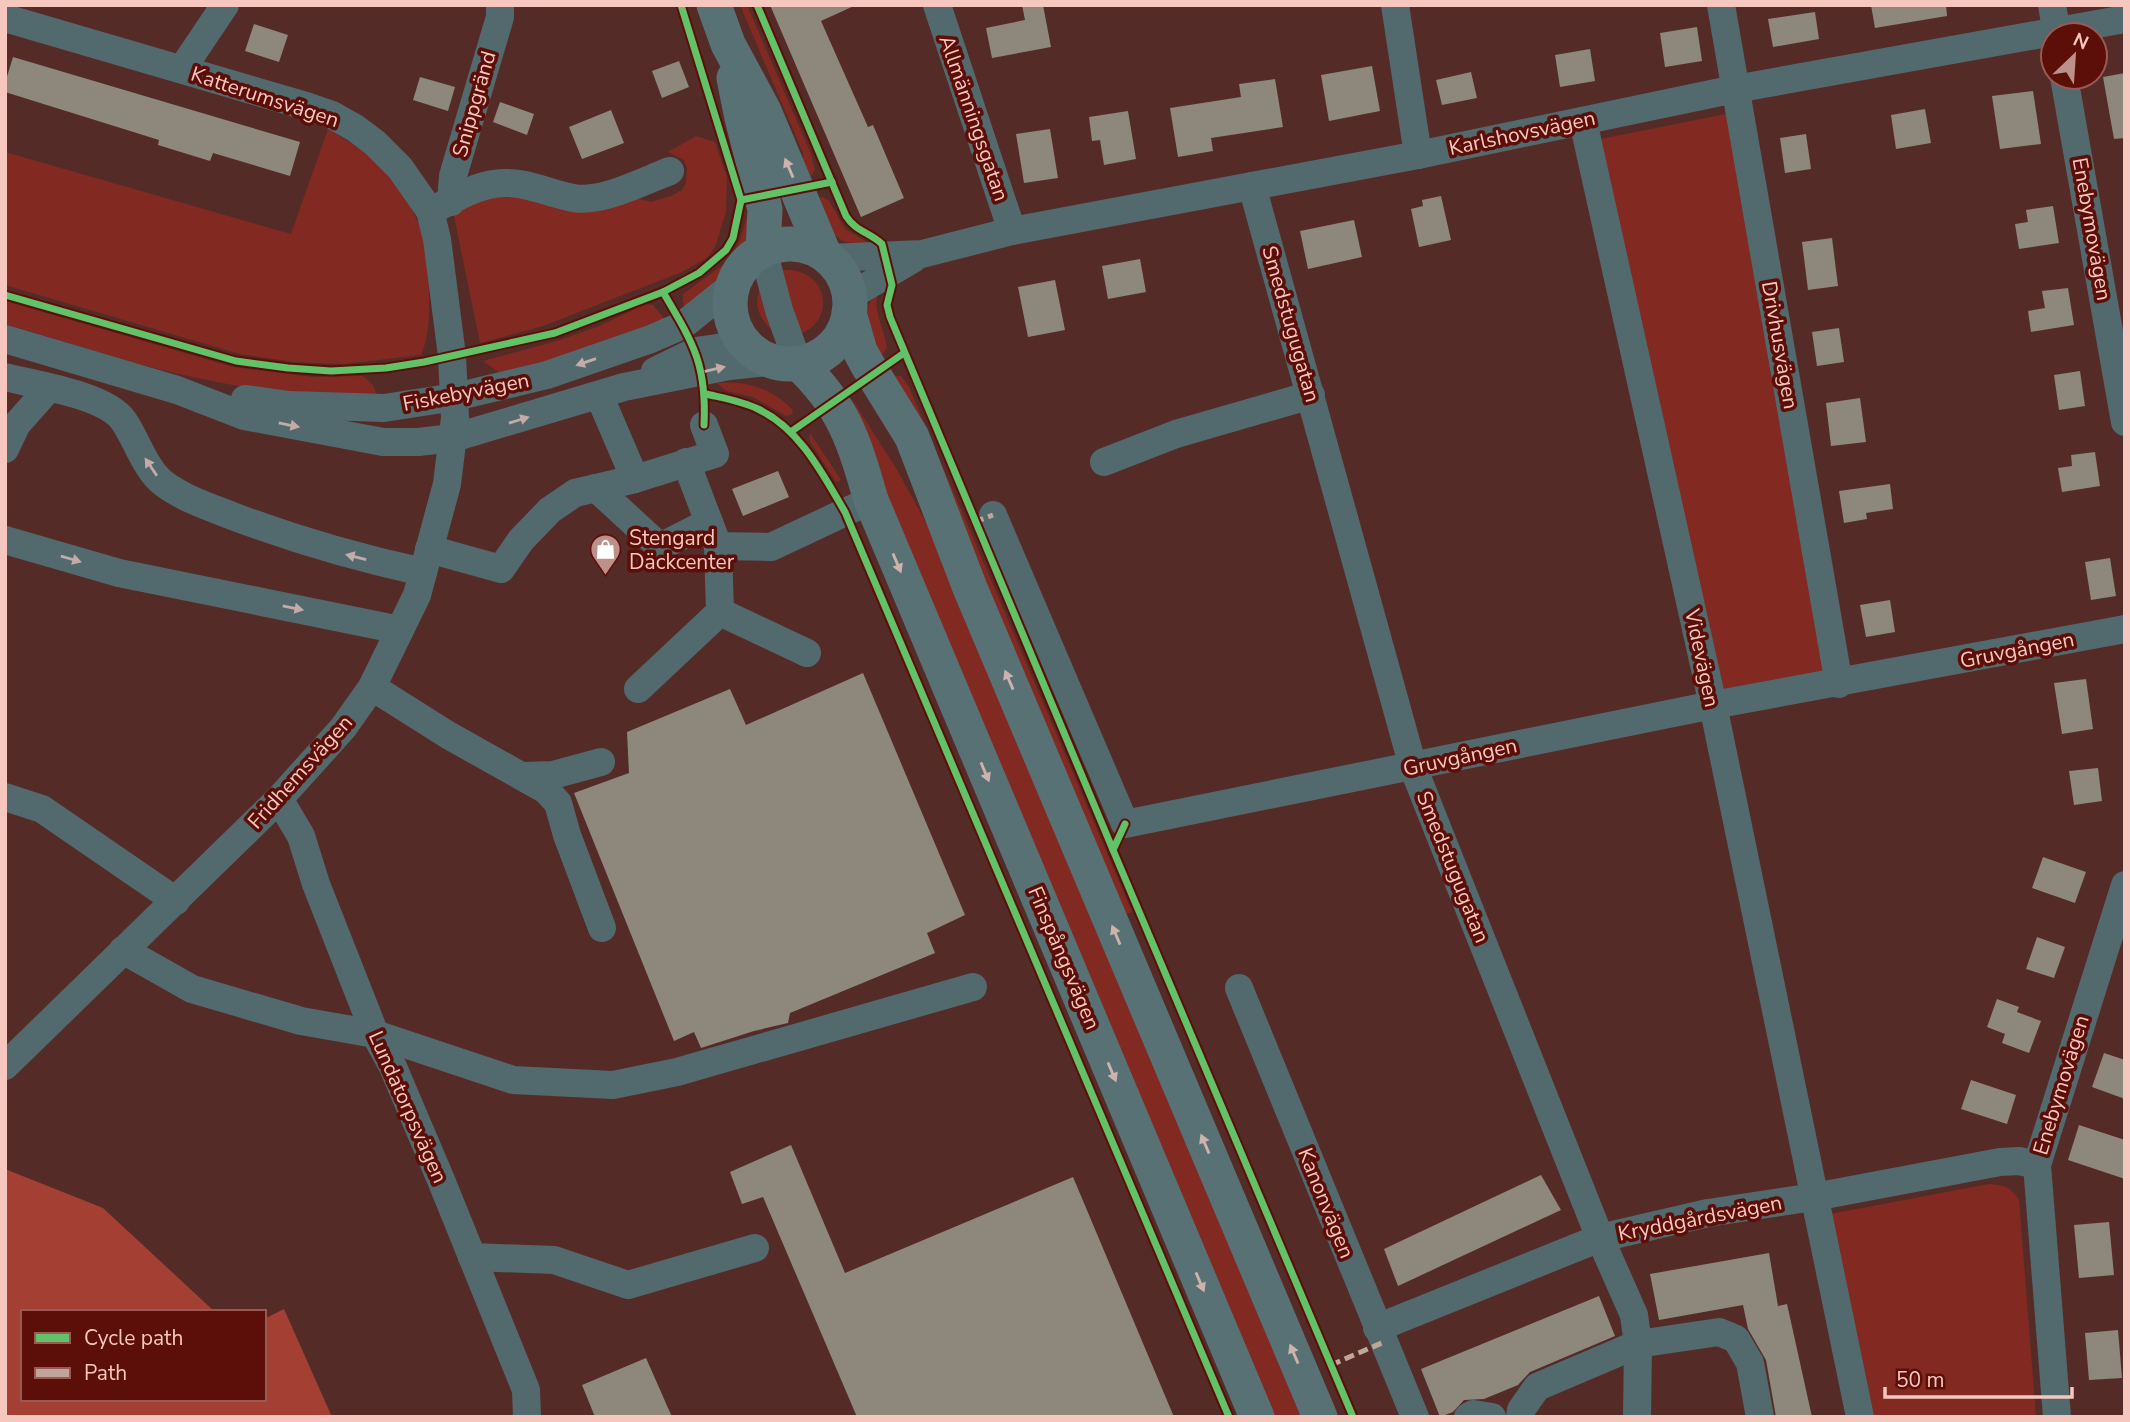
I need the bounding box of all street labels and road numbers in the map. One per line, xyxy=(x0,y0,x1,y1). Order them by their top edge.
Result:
street label: Allmänningsgatan xyxy=(932,31,1016,205)
street label: Snippgränd xyxy=(445,48,503,160)
street label: Katterumsvägen xyxy=(187,60,343,134)
street label: Karlshovsvägen xyxy=(1446,104,1598,162)
street label: Enebymovägen xyxy=(2066,155,2118,303)
street label: Smedstugugatan xyxy=(1255,243,1327,405)
street label: Drivhusvägen xyxy=(1755,279,1805,411)
street label: Fiskebyvägen xyxy=(400,366,532,418)
street label: Videvägen xyxy=(1678,605,1726,710)
street label: Gruvgången xyxy=(1957,625,2077,675)
street label: Fridhemsvägen xyxy=(241,709,359,835)
street label: Gruvgången xyxy=(1400,731,1520,783)
street label: Smedstugugatan xyxy=(1410,787,1496,947)
street label: Finspångsvägen xyxy=(1021,882,1107,1034)
street label: Enebymovägen xyxy=(2026,1012,2096,1158)
street label: Lundatorpsvägen xyxy=(362,1026,454,1188)
street label: Kanonvägen xyxy=(1291,1144,1361,1262)
street label: Kryddgårdsvägen xyxy=(1616,1188,1784,1248)

